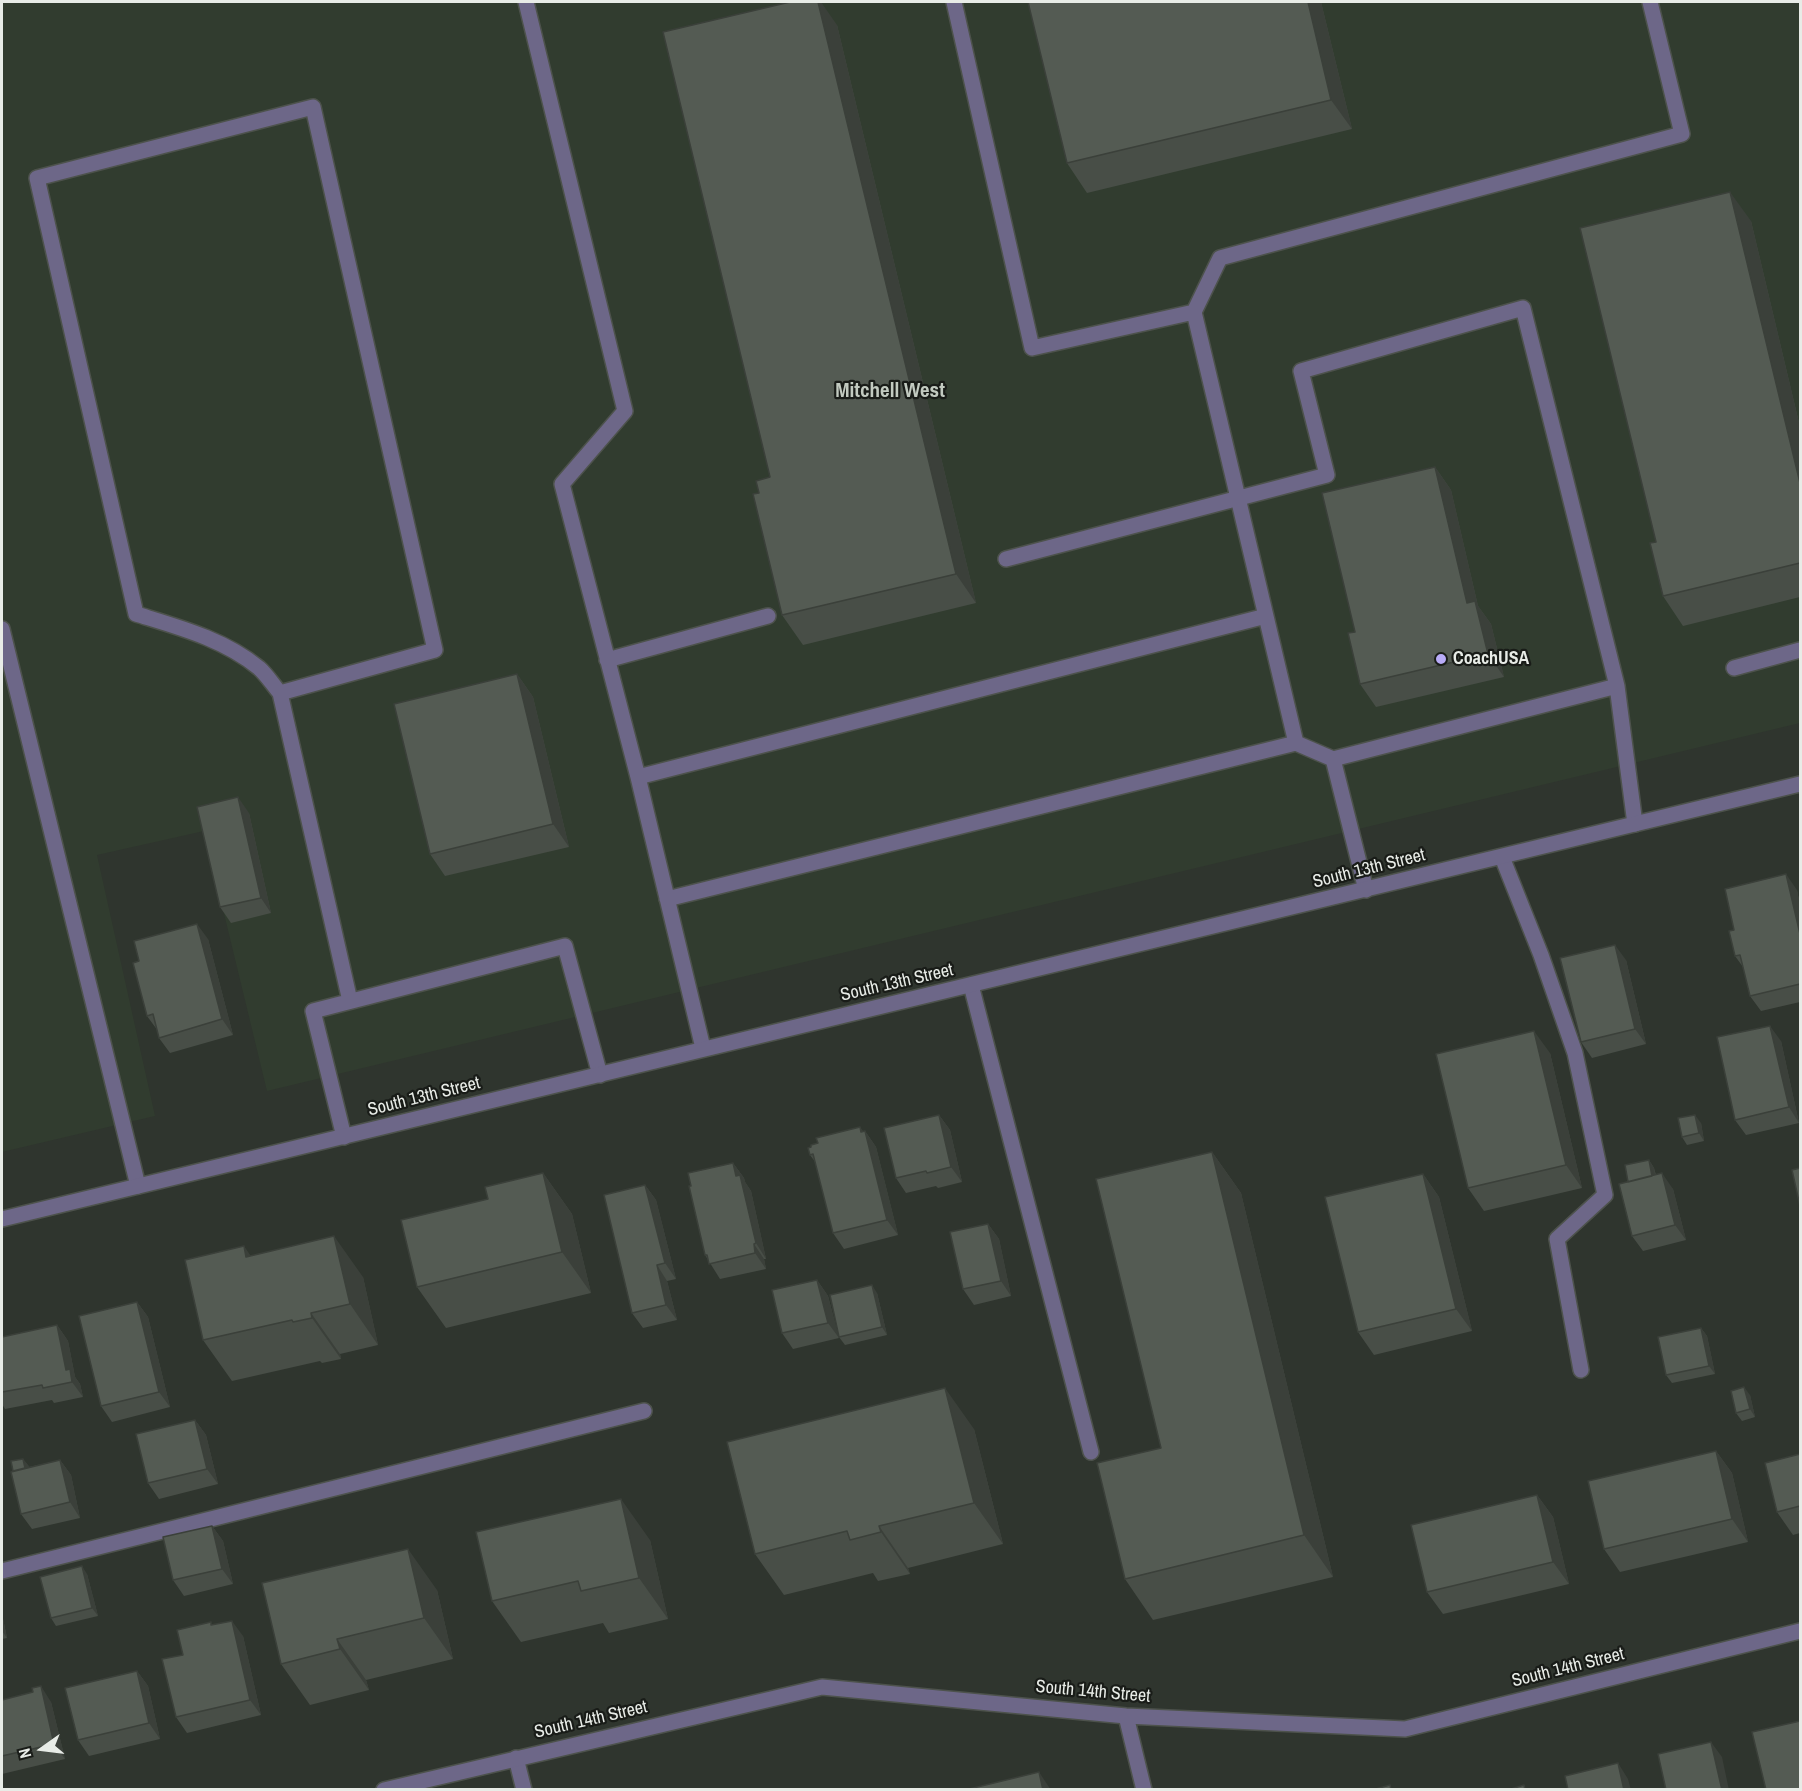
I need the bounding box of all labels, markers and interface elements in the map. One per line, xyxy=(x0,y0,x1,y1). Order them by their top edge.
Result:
district label: Mitchell West xyxy=(835,378,945,404)
place label: CoachUSA xyxy=(1453,648,1529,670)
marker: CoachUSA xyxy=(1434,652,1448,666)
street label: South 13th Street xyxy=(1311,845,1427,893)
street label: South 13th Street xyxy=(839,960,955,1006)
street label: South 13th Street xyxy=(366,1073,482,1121)
street label: South 14th Street xyxy=(1510,1644,1626,1692)
street label: South 14th Street xyxy=(1035,1676,1151,1708)
street label: South 14th Street xyxy=(533,1697,649,1743)
north arrow xyxy=(12,1719,72,1779)
text: N xyxy=(13,1746,36,1761)

